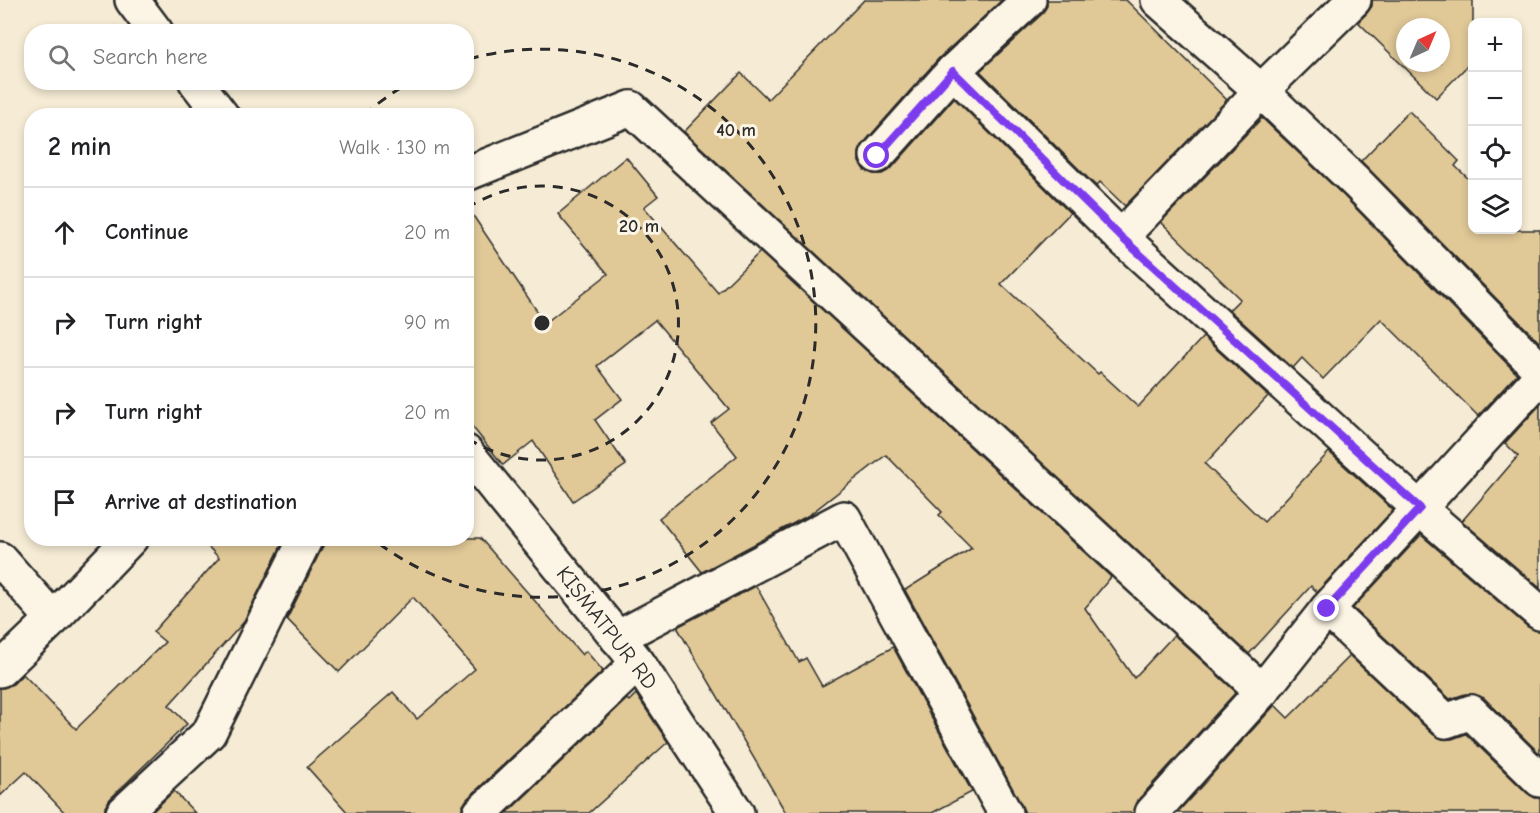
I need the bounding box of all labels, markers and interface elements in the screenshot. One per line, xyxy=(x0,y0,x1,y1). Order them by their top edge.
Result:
north arrow xyxy=(1396,18,1450,72)
map controls xyxy=(1468,18,1522,234)
button: + xyxy=(1468,18,1522,72)
search box xyxy=(24,24,474,90)
icon: search xyxy=(45,41,78,74)
text: Search here xyxy=(93,44,208,70)
button: − xyxy=(1468,72,1522,126)
text: 40 m xyxy=(716,120,756,141)
button: locate xyxy=(1468,126,1522,180)
text: 2 min xyxy=(48,132,111,162)
text: Walk · 130 m xyxy=(339,136,450,159)
route start xyxy=(863,142,889,168)
button: layers xyxy=(1468,180,1522,234)
icon: ahead xyxy=(48,216,81,249)
text: 20 m xyxy=(619,216,659,237)
text: Continue xyxy=(105,219,188,245)
text: 20 m xyxy=(404,221,450,244)
icon: right xyxy=(48,306,81,339)
text: Turn right xyxy=(105,309,202,335)
text: 90 m xyxy=(404,311,450,334)
centre of rings xyxy=(532,313,552,333)
icon: right xyxy=(48,396,81,429)
text: Turn right xyxy=(105,399,202,425)
text: 20 m xyxy=(404,401,450,424)
icon: arrive xyxy=(48,486,81,519)
text: Arrive at destination xyxy=(105,489,297,515)
street label: KISMATPUR RD xyxy=(551,561,663,695)
route end xyxy=(1313,595,1339,621)

